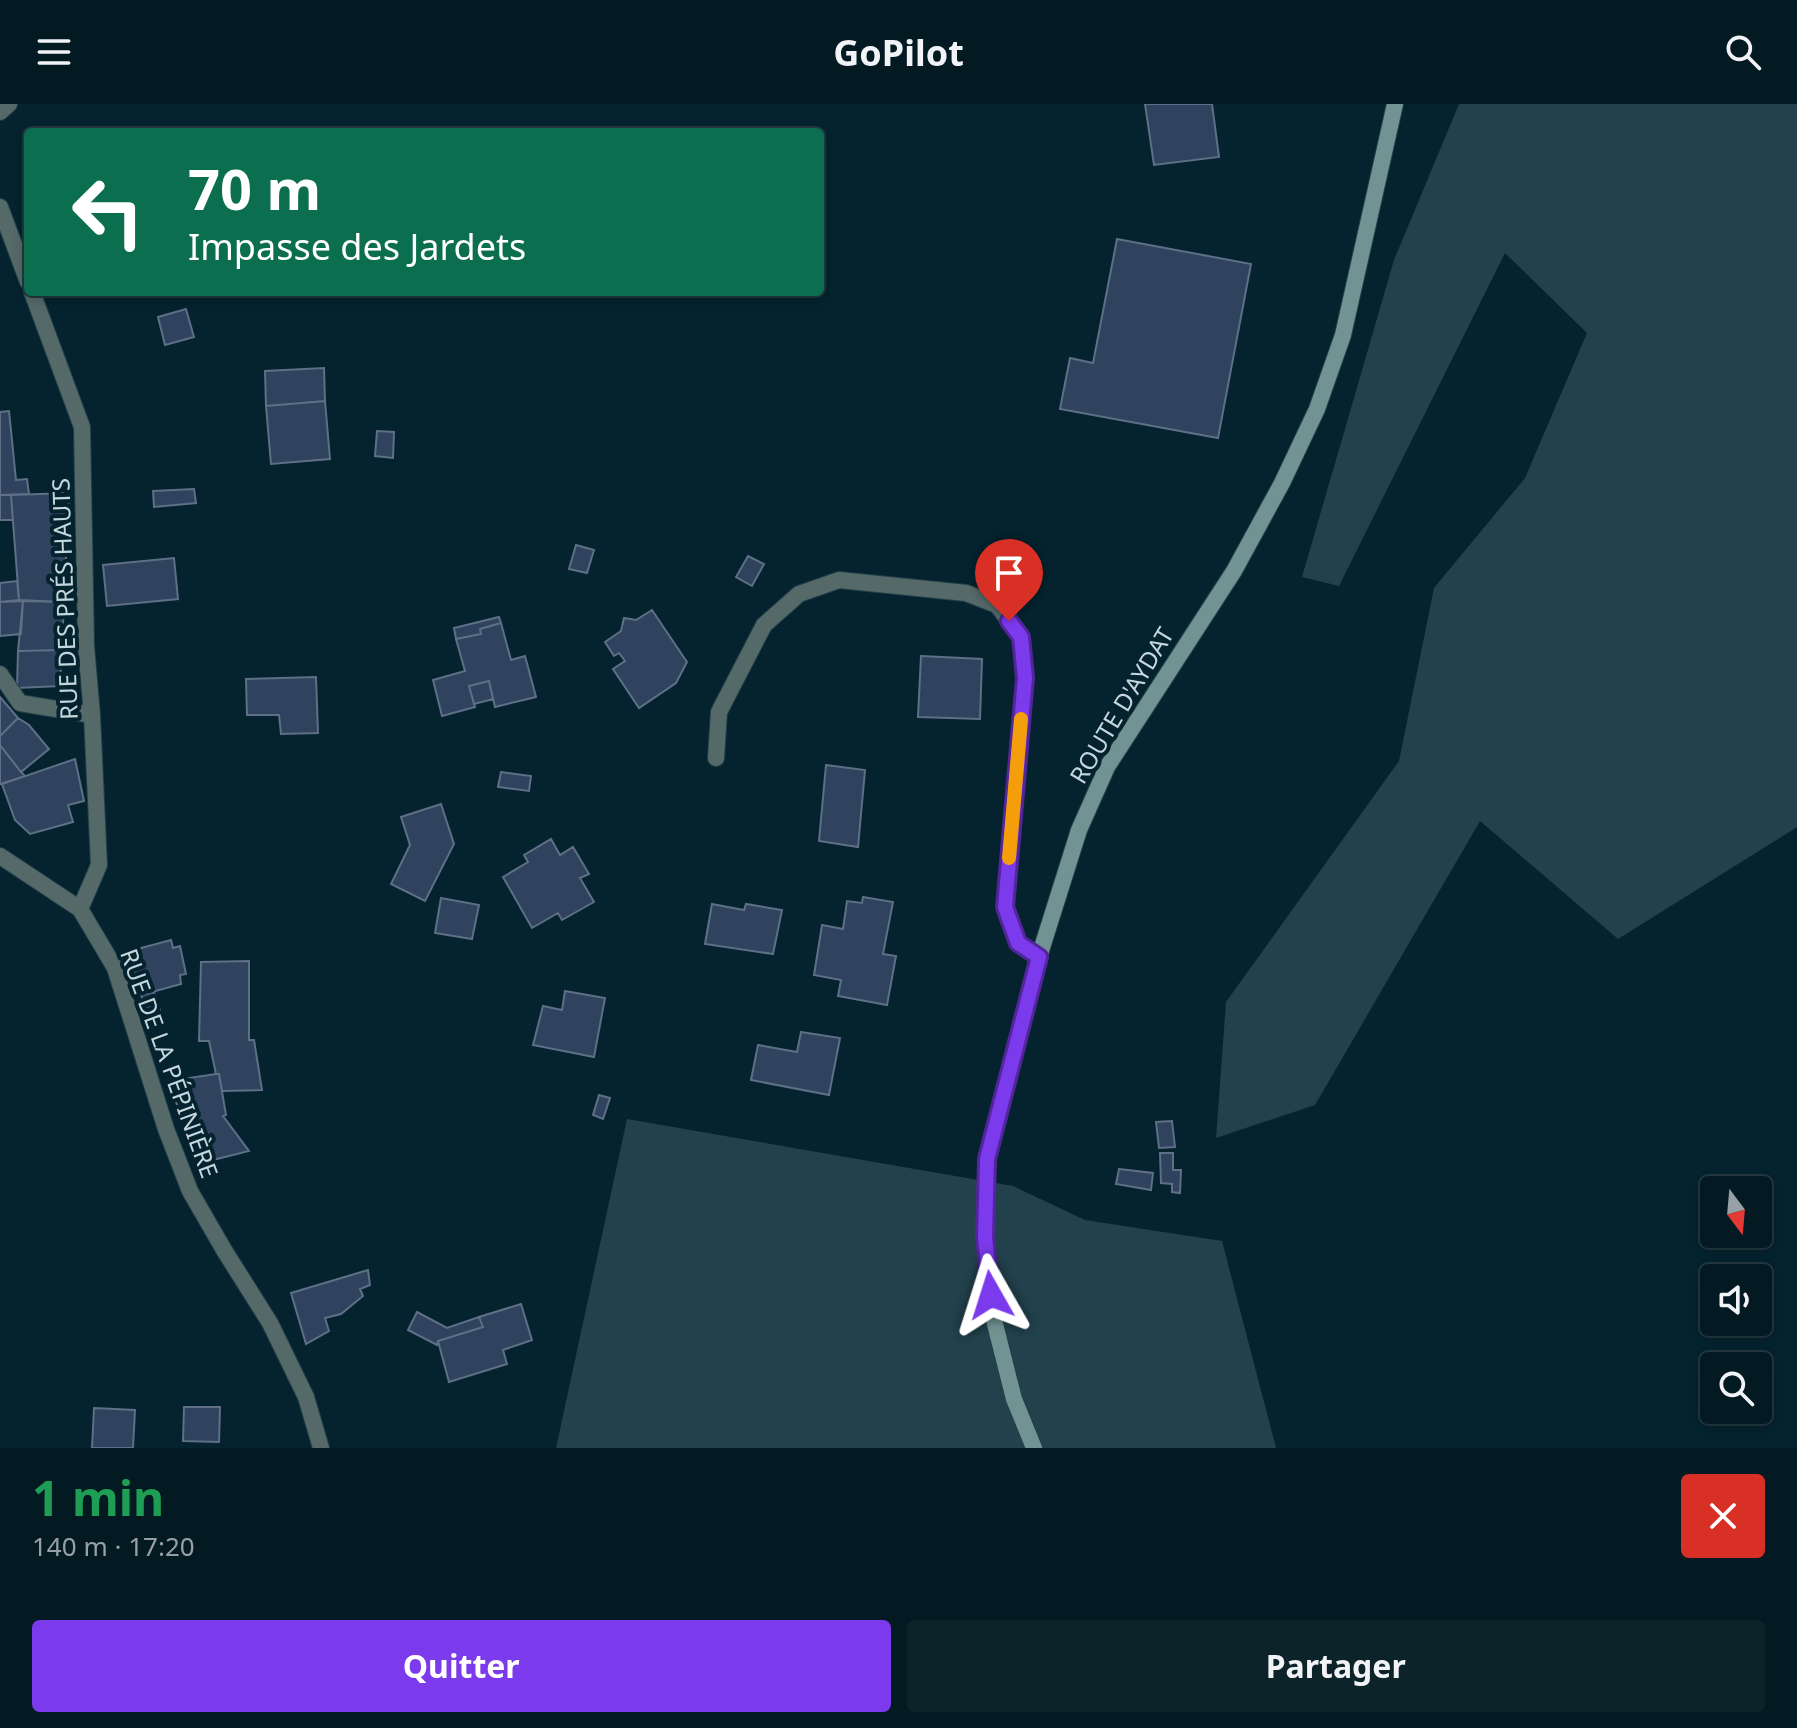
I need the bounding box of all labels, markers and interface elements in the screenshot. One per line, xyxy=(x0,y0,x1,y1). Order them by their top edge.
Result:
text: GoPilot xyxy=(833,28,964,77)
icon: menu xyxy=(32,30,76,74)
icon: search xyxy=(1721,30,1765,74)
text: 70 m xyxy=(188,150,321,226)
icon: left xyxy=(56,160,160,264)
text: Impasse des Jardets xyxy=(188,222,526,271)
street label: RUE DES PRÉS HAUTS xyxy=(43,478,85,720)
pin xyxy=(975,539,1043,621)
icon: arrive xyxy=(987,551,1031,595)
street label: ROUTE D'AYDAT xyxy=(1061,620,1181,789)
street label: RUE DE LA PÉPINIÈRE xyxy=(113,944,227,1182)
north arrow xyxy=(1700,1176,1772,1248)
map controls xyxy=(1700,1176,1772,1424)
position arrow xyxy=(949,1253,1033,1337)
button: sound xyxy=(1700,1264,1772,1336)
button: search xyxy=(1700,1352,1772,1424)
text: 1 min xyxy=(32,1465,164,1530)
button: close xyxy=(1681,1474,1765,1558)
text: 140 m · 17:20 xyxy=(32,1528,195,1564)
button: Quitter xyxy=(32,1620,891,1712)
button: Partager xyxy=(907,1620,1765,1712)

